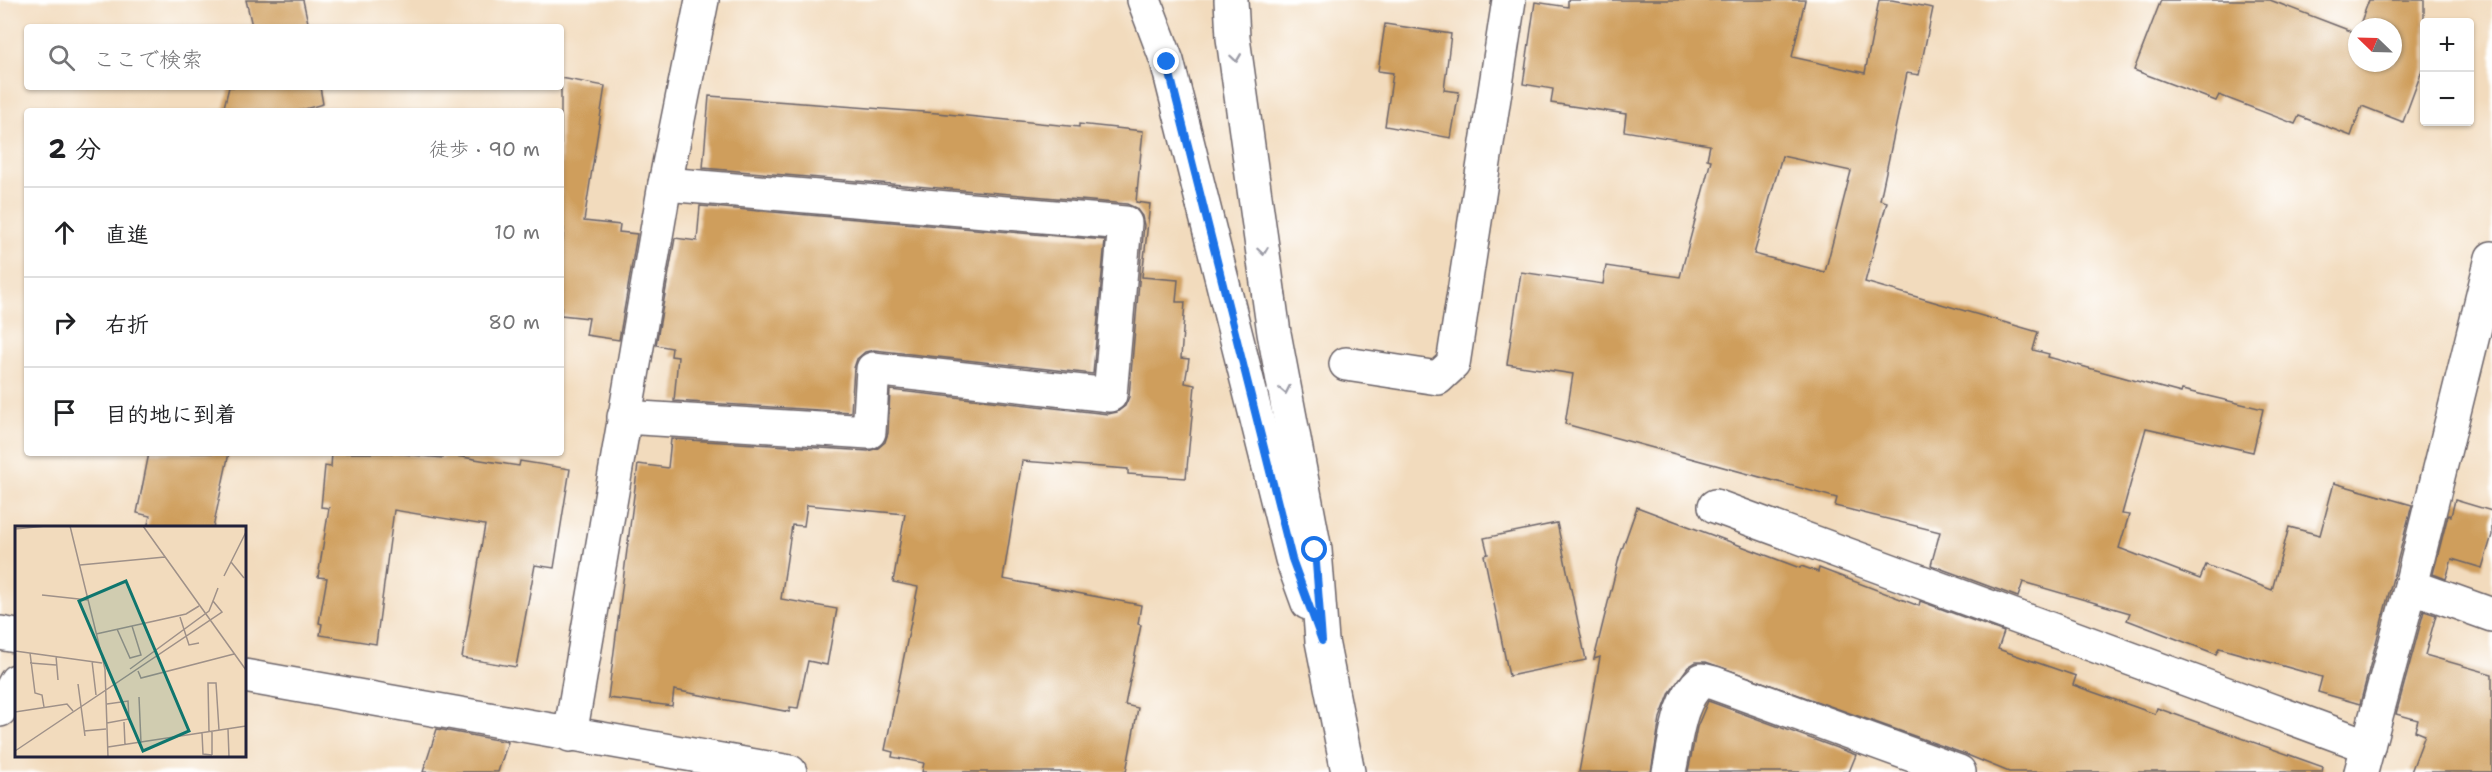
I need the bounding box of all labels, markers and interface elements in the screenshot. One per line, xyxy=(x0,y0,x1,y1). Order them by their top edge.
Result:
north arrow xyxy=(2348,18,2402,72)
map controls xyxy=(2420,18,2474,126)
button: + xyxy=(2420,18,2474,72)
search box xyxy=(24,24,564,90)
icon: search xyxy=(45,41,78,74)
text: ここで検索 xyxy=(93,45,203,74)
route end xyxy=(1153,48,1179,74)
one-way arrow xyxy=(1229,54,1241,63)
button: − xyxy=(2420,72,2474,126)
text: 2 分 xyxy=(48,131,101,166)
text: 徒歩 · 90 m xyxy=(429,136,540,162)
icon: ahead xyxy=(48,216,81,249)
text: 10 m xyxy=(494,219,540,245)
text: 直進 xyxy=(105,220,149,249)
one-way arrow xyxy=(1256,247,1268,256)
icon: right xyxy=(48,306,81,339)
text: 80 m xyxy=(488,309,540,335)
text: 右折 xyxy=(105,310,149,339)
one-way arrow xyxy=(1278,385,1291,395)
icon: arrive xyxy=(48,396,81,429)
text: 目的地に到着 xyxy=(105,400,237,429)
inset map xyxy=(15,526,246,757)
route start xyxy=(1301,536,1327,562)

